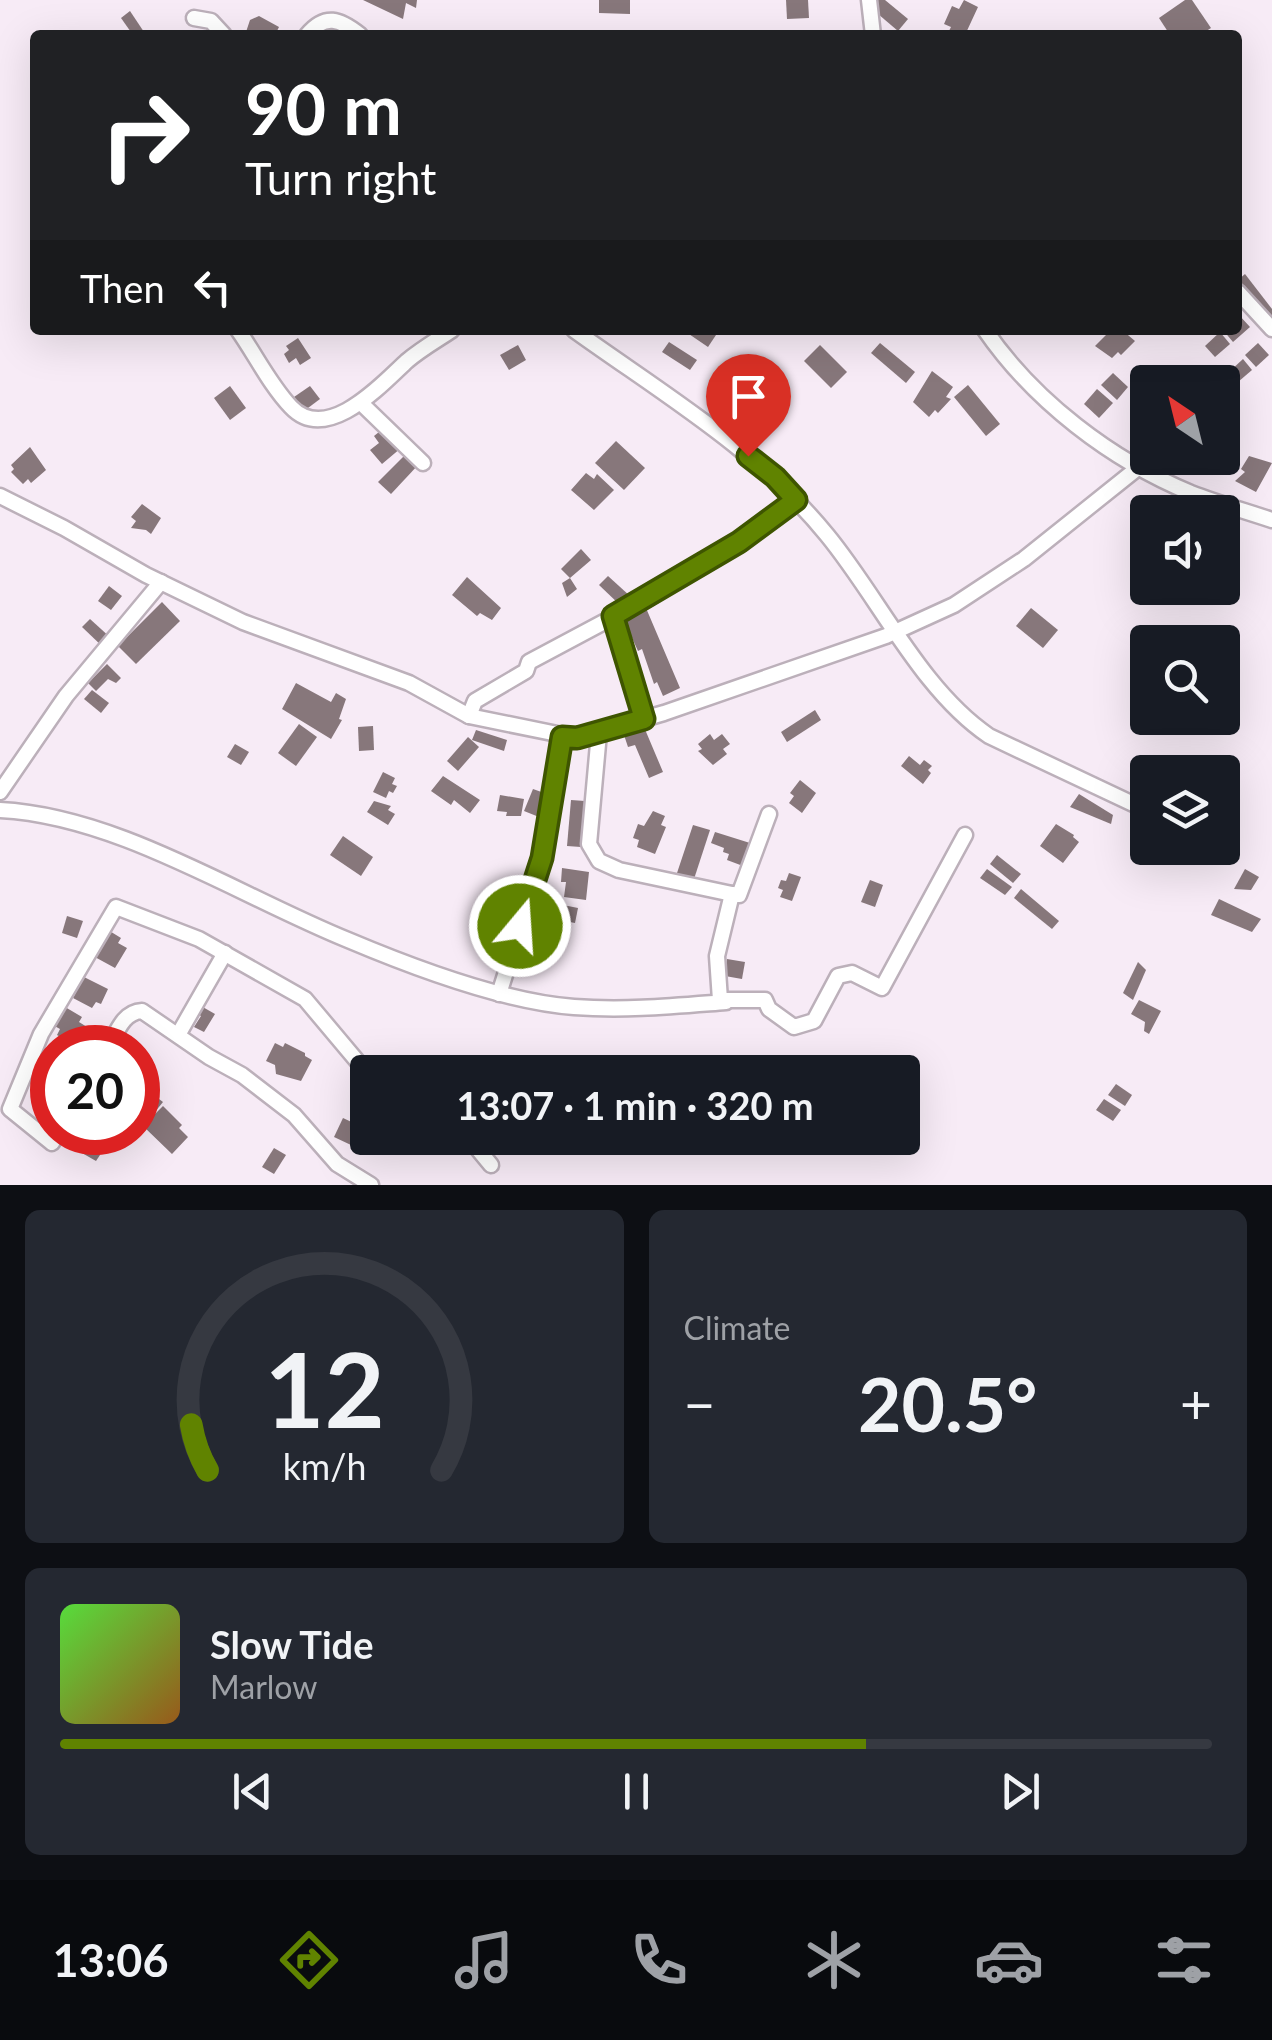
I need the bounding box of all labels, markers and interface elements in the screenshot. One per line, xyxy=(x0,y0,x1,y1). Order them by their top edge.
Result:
text: 90 m xyxy=(245,66,402,150)
icon: right xyxy=(80,70,210,200)
text: Turn right xyxy=(245,151,436,205)
icon: left xyxy=(185,260,240,315)
text: Then xyxy=(80,265,165,311)
pin xyxy=(706,354,791,457)
north arrow xyxy=(1130,365,1240,475)
map controls xyxy=(1130,365,1240,865)
icon: arrive xyxy=(721,369,776,424)
button: sound xyxy=(1130,495,1240,605)
button: search xyxy=(1130,625,1240,735)
button: layers xyxy=(1130,755,1240,865)
position arrow xyxy=(468,874,572,978)
speed limit sign: 20 xyxy=(30,1025,160,1155)
text: 13:07 · 1 min · 320 m xyxy=(456,1082,814,1128)
text: Climate xyxy=(684,1308,790,1347)
text: 12 xyxy=(264,1325,385,1450)
text: 20.5° xyxy=(858,1358,1037,1448)
text: − xyxy=(684,1370,715,1436)
text: + xyxy=(1180,1370,1212,1436)
text: km/h xyxy=(282,1445,366,1488)
text: Slow Tide xyxy=(210,1621,373,1667)
text: Marlow xyxy=(210,1667,317,1706)
icon: previous xyxy=(225,1764,280,1819)
icon: pause xyxy=(609,1764,664,1819)
icon: next xyxy=(993,1764,1048,1819)
icon: directions xyxy=(274,1925,344,1995)
icon: music xyxy=(449,1925,519,1995)
icon: phone xyxy=(624,1925,694,1995)
icon: climate xyxy=(799,1925,869,1995)
icon: car xyxy=(974,1925,1044,1995)
icon: filters xyxy=(1149,1925,1219,1995)
text: 13:06 xyxy=(53,1933,169,1987)

